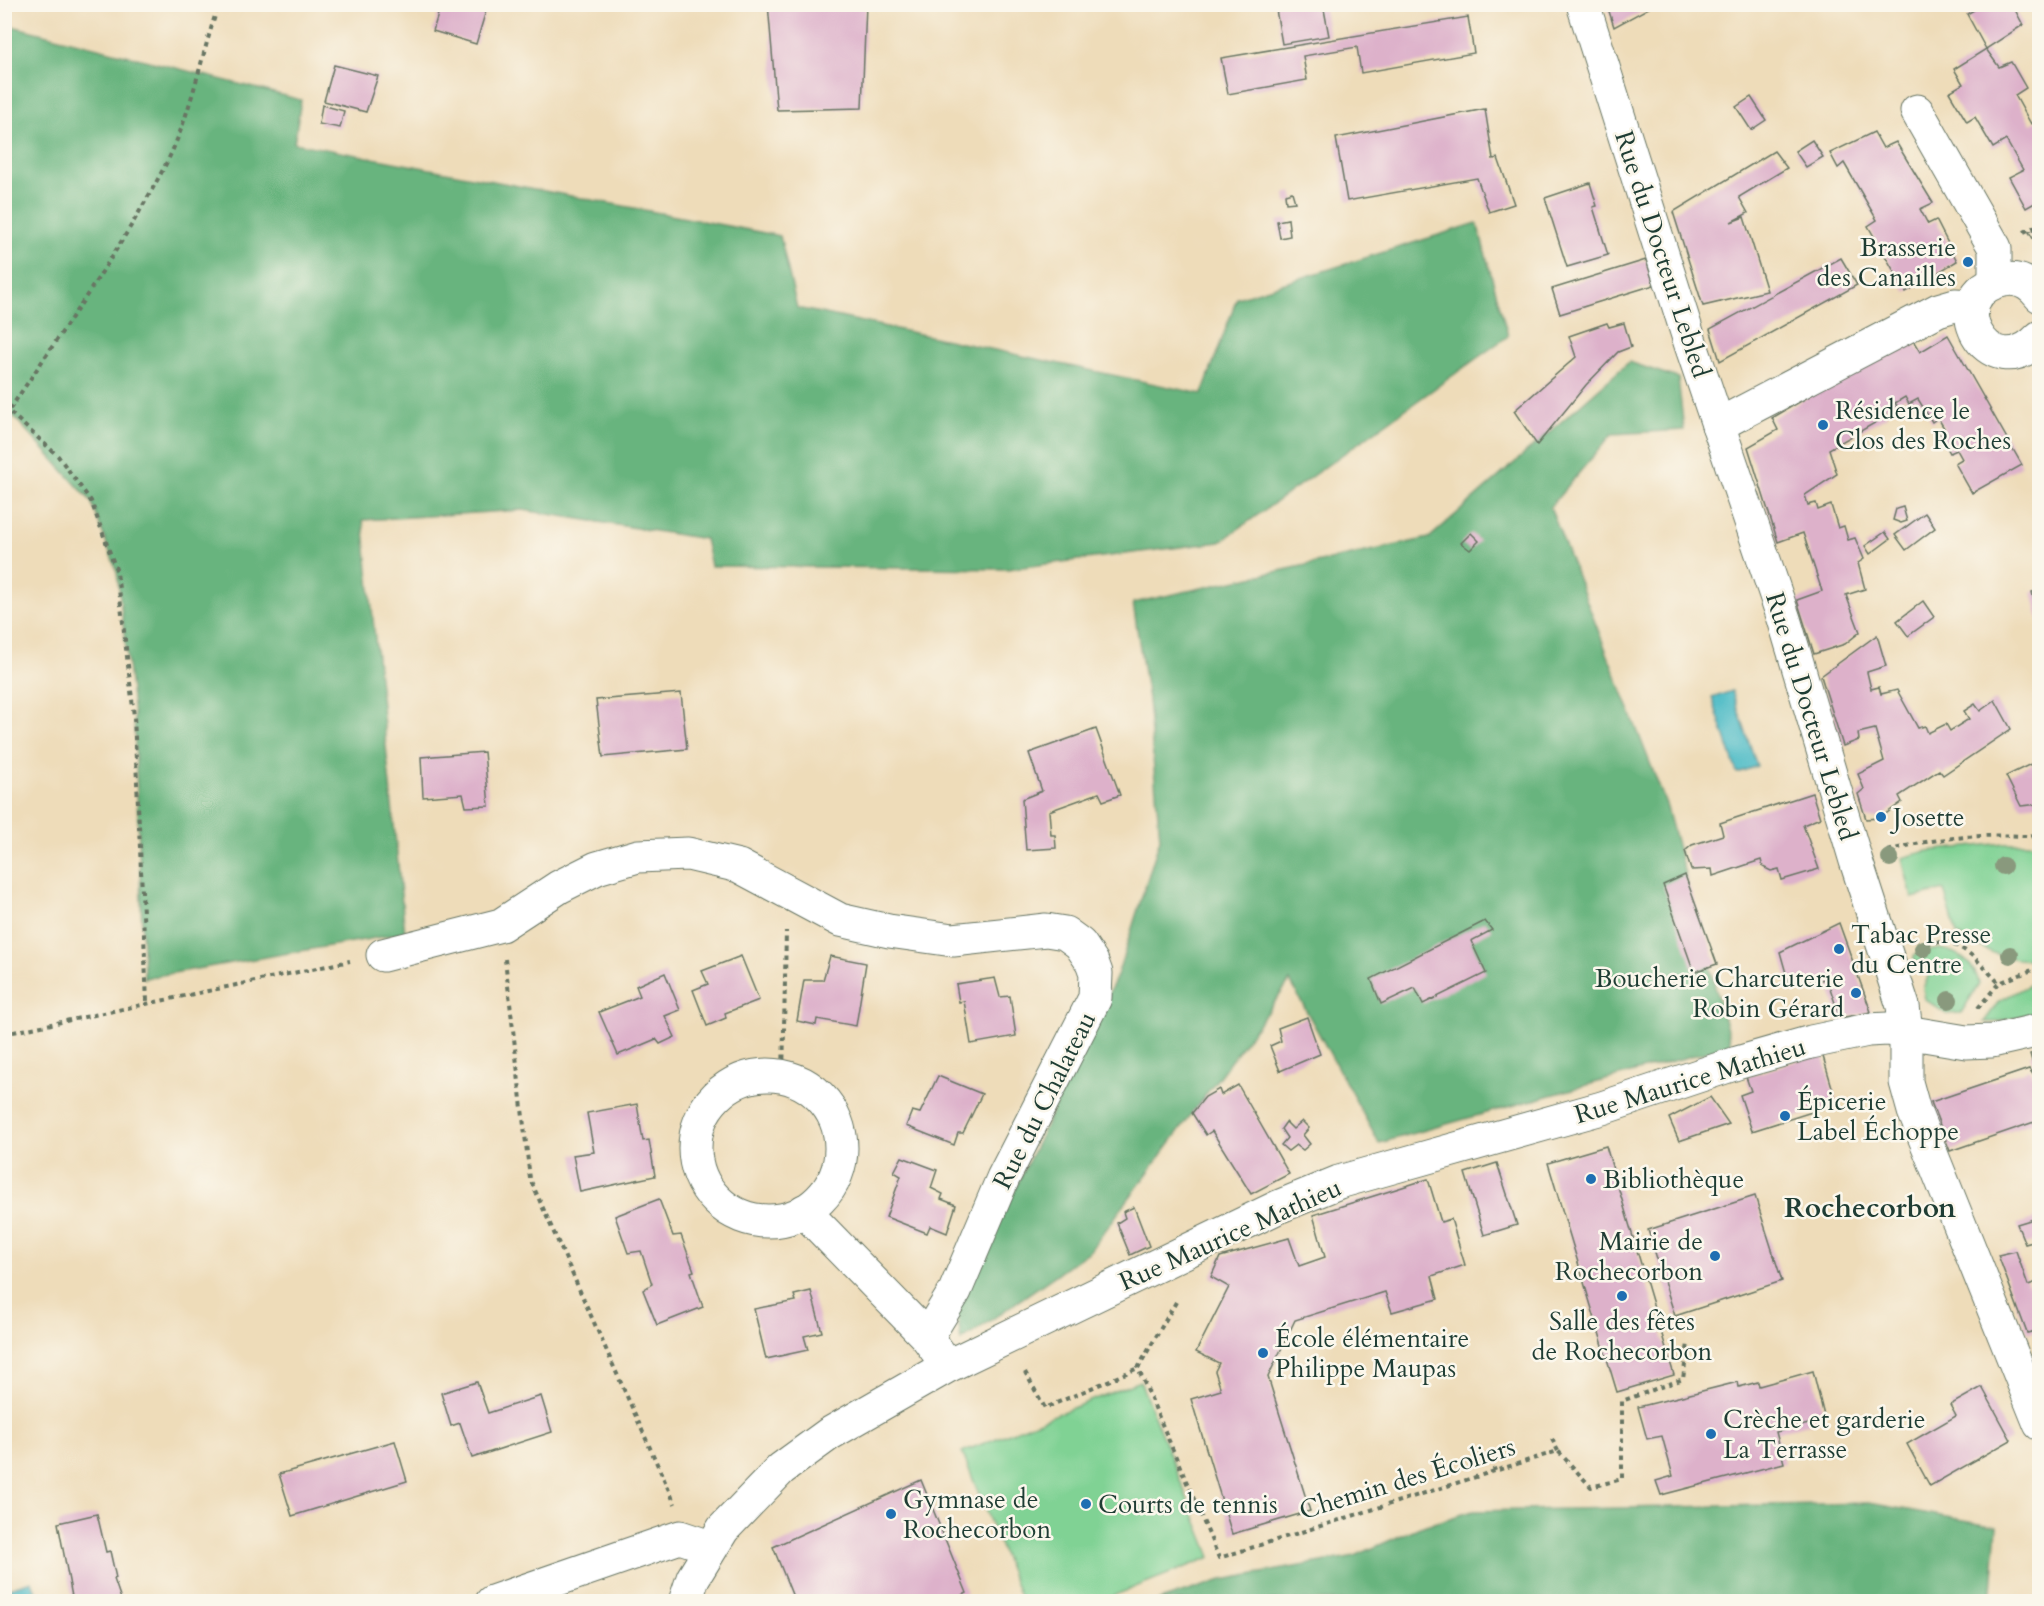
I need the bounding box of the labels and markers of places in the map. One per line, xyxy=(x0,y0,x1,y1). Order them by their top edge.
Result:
place label: Brasserie des Canailles xyxy=(1817,230,1956,295)
marker: Brasserie des Canailles xyxy=(1961,255,1975,269)
place label: Résidence le Clos des Roches xyxy=(1835,393,2011,458)
marker: Résidence le Clos des Roches xyxy=(1816,418,1830,432)
place label: Josette xyxy=(1889,800,1965,835)
marker: Josette xyxy=(1874,810,1888,824)
place label: Tabac Presse du Centre xyxy=(1851,917,1991,982)
marker: Tabac Presse du Centre xyxy=(1832,942,1846,956)
place label: Boucherie Charcuterie Robin Gérard xyxy=(1595,961,1844,1026)
marker: Boucherie Charcuterie Robin Gérard xyxy=(1849,986,1863,1000)
place label: Épicerie Label Échoppe xyxy=(1797,1084,1959,1149)
marker: Épicerie Label Échoppe xyxy=(1778,1109,1792,1123)
place label: Bibliothèque xyxy=(1603,1162,1744,1197)
marker: Bibliothèque xyxy=(1584,1172,1598,1186)
place label: Mairie de Rochecorbon xyxy=(1555,1224,1703,1289)
marker: Mairie de Rochecorbon xyxy=(1708,1249,1722,1263)
marker: Salle des fêtes de Rochecorbon xyxy=(1615,1289,1629,1303)
place label: Salle des fêtes de Rochecorbon xyxy=(1532,1304,1713,1369)
place label: École élémentaire Philippe Maupas xyxy=(1275,1321,1469,1386)
marker: École élémentaire Philippe Maupas xyxy=(1256,1346,1270,1360)
place label: Crèche et garderie La Terrasse xyxy=(1723,1402,1926,1467)
marker: Crèche et garderie La Terrasse xyxy=(1704,1427,1718,1441)
place label: Gymnase de Rochecorbon xyxy=(903,1482,1051,1547)
place label: Courts de tennis xyxy=(1098,1487,1278,1522)
marker: Courts de tennis xyxy=(1079,1497,1093,1511)
marker: Gymnase de Rochecorbon xyxy=(884,1507,898,1521)

